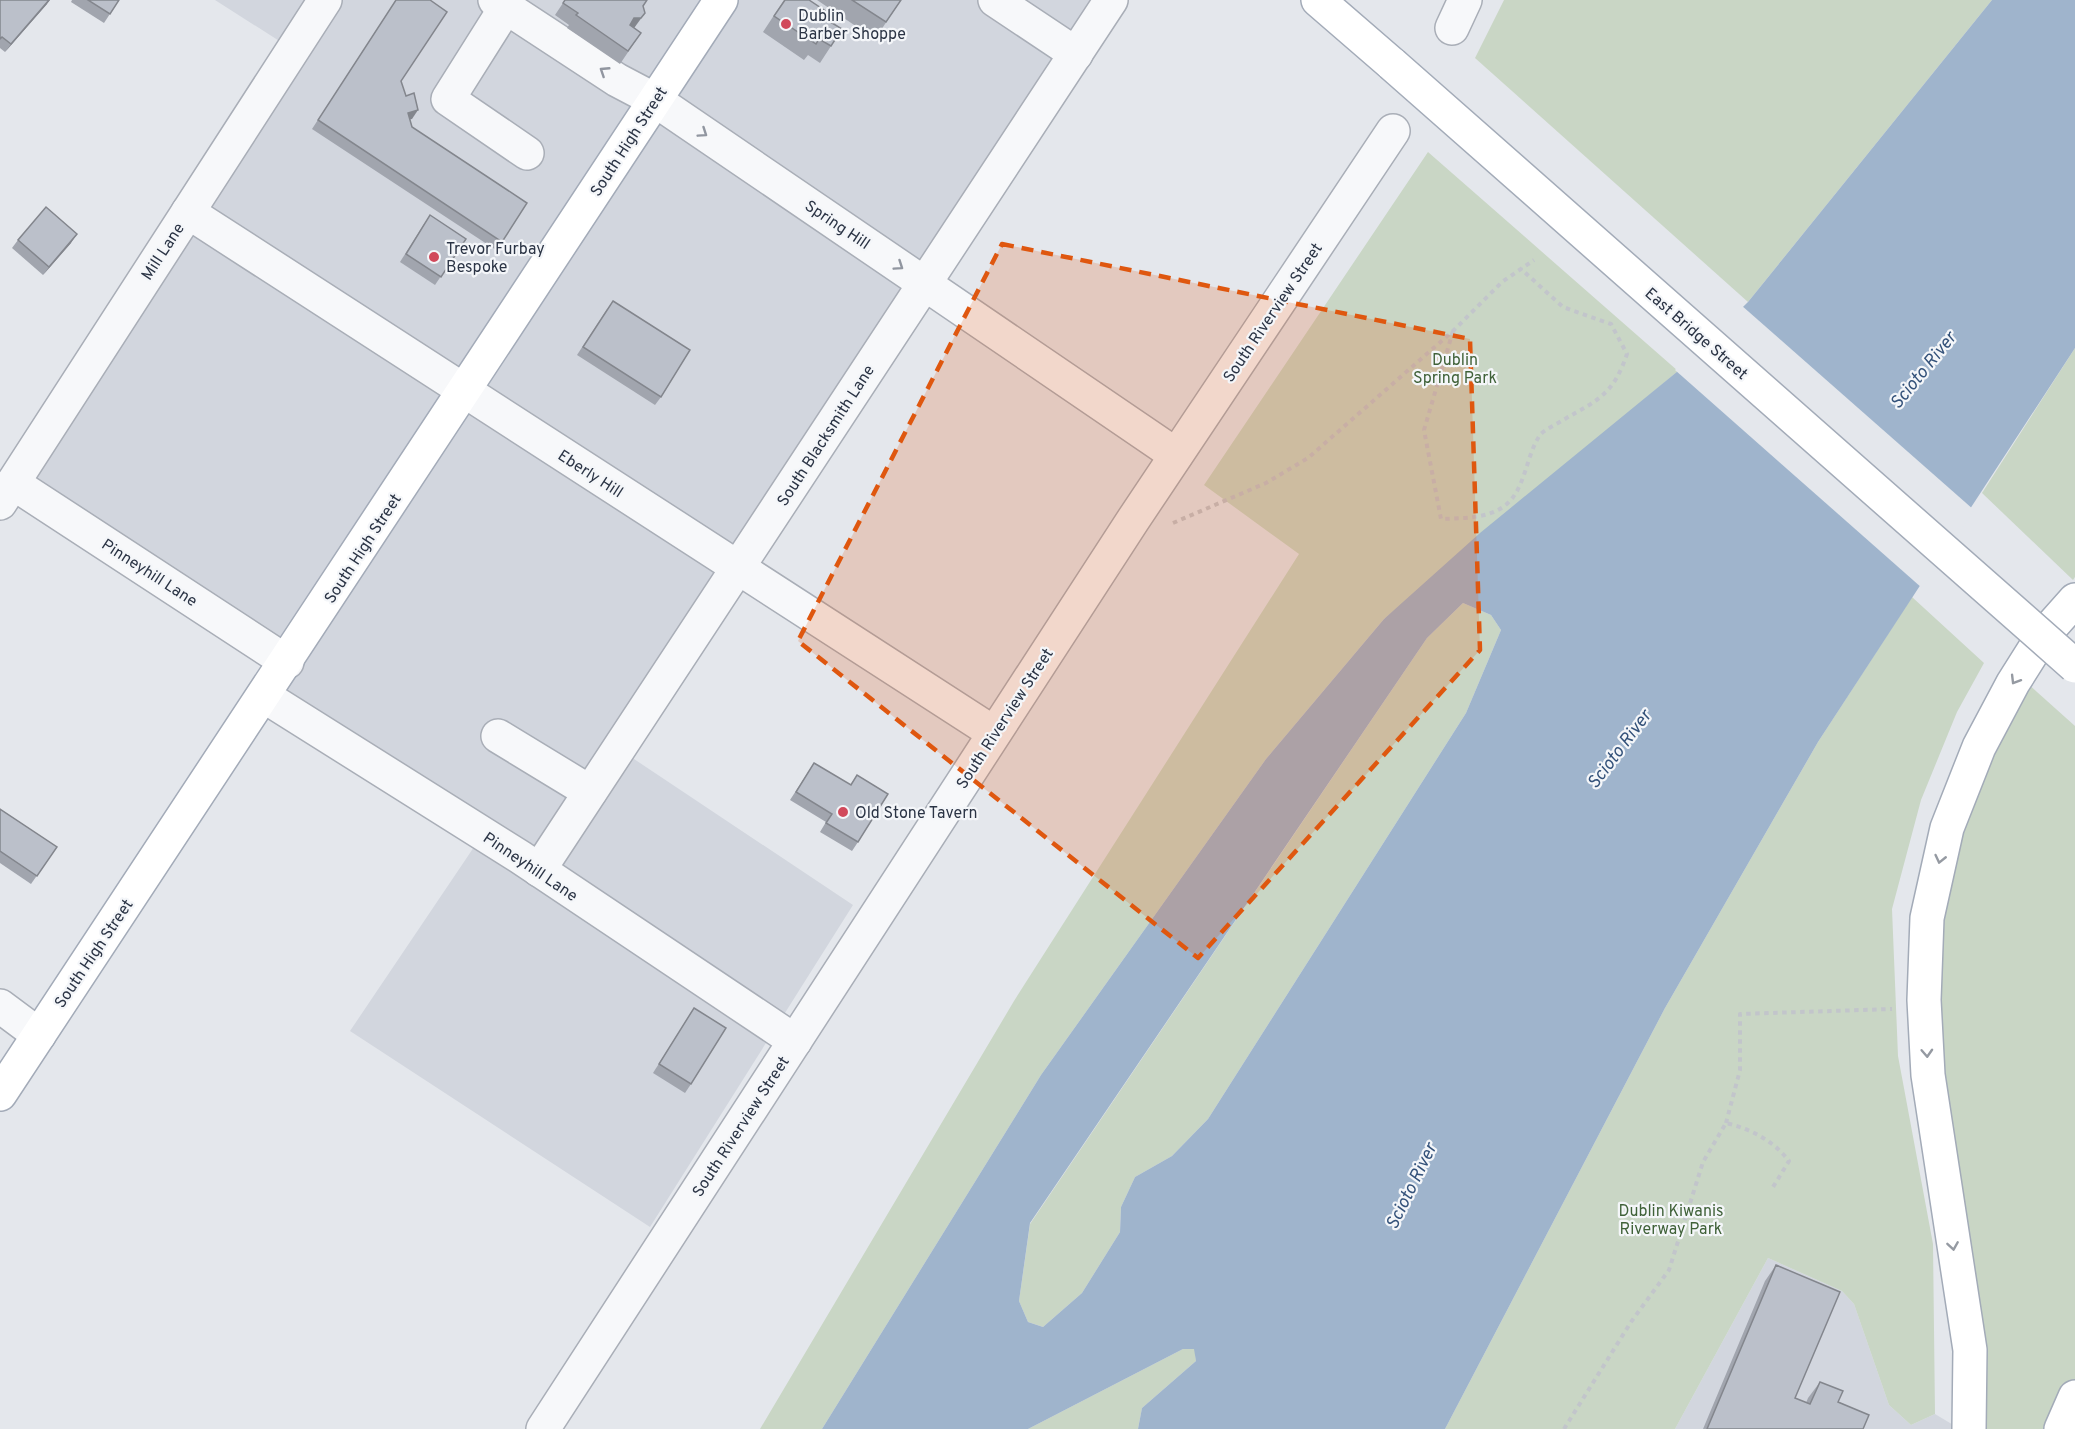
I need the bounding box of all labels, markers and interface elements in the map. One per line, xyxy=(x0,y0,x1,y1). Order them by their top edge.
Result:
place label: Dublin Barber Shoppe xyxy=(798,7,906,45)
marker: Dublin Barber Shoppe xyxy=(779,17,793,31)
one-way arrow xyxy=(600,67,610,79)
street label: South High Street xyxy=(587,83,673,201)
one-way arrow xyxy=(696,126,707,137)
street label: Spring Hill xyxy=(800,197,873,255)
street label: Mill Lane xyxy=(138,220,190,285)
place label: Trevor Furbay Bespoke xyxy=(446,240,545,278)
street label: South Riverview Street xyxy=(1220,240,1328,387)
marker: Trevor Furbay Bespoke xyxy=(427,250,441,264)
one-way arrow xyxy=(893,259,904,270)
street label: East Bridge Street xyxy=(1640,284,1751,385)
water label: Scioto River xyxy=(1886,326,1964,414)
park label: Dublin Spring Park xyxy=(1413,351,1497,389)
street label: South Blacksmith Lane xyxy=(774,362,880,510)
street label: Eberly Hill xyxy=(554,446,626,503)
street label: South High Street xyxy=(321,490,407,608)
street label: Pinneyhill Lane xyxy=(97,535,200,612)
street label: South Riverview Street xyxy=(953,645,1059,793)
one-way arrow xyxy=(2010,674,2022,684)
water label: Scioto River xyxy=(1583,704,1659,794)
place label: Old Stone Tavern xyxy=(855,804,977,824)
marker: Old Stone Tavern xyxy=(836,805,850,819)
street label: Pinneyhill Lane xyxy=(479,829,581,907)
one-way arrow xyxy=(1935,854,1948,864)
street label: South High Street xyxy=(51,896,138,1012)
one-way arrow xyxy=(1920,1048,1933,1057)
street label: South Riverview Street xyxy=(689,1053,795,1201)
water label: Scioto River xyxy=(1382,1138,1444,1234)
park label: Dublin Kiwanis Riverway Park xyxy=(1618,1202,1724,1240)
one-way arrow xyxy=(1947,1241,1959,1250)

